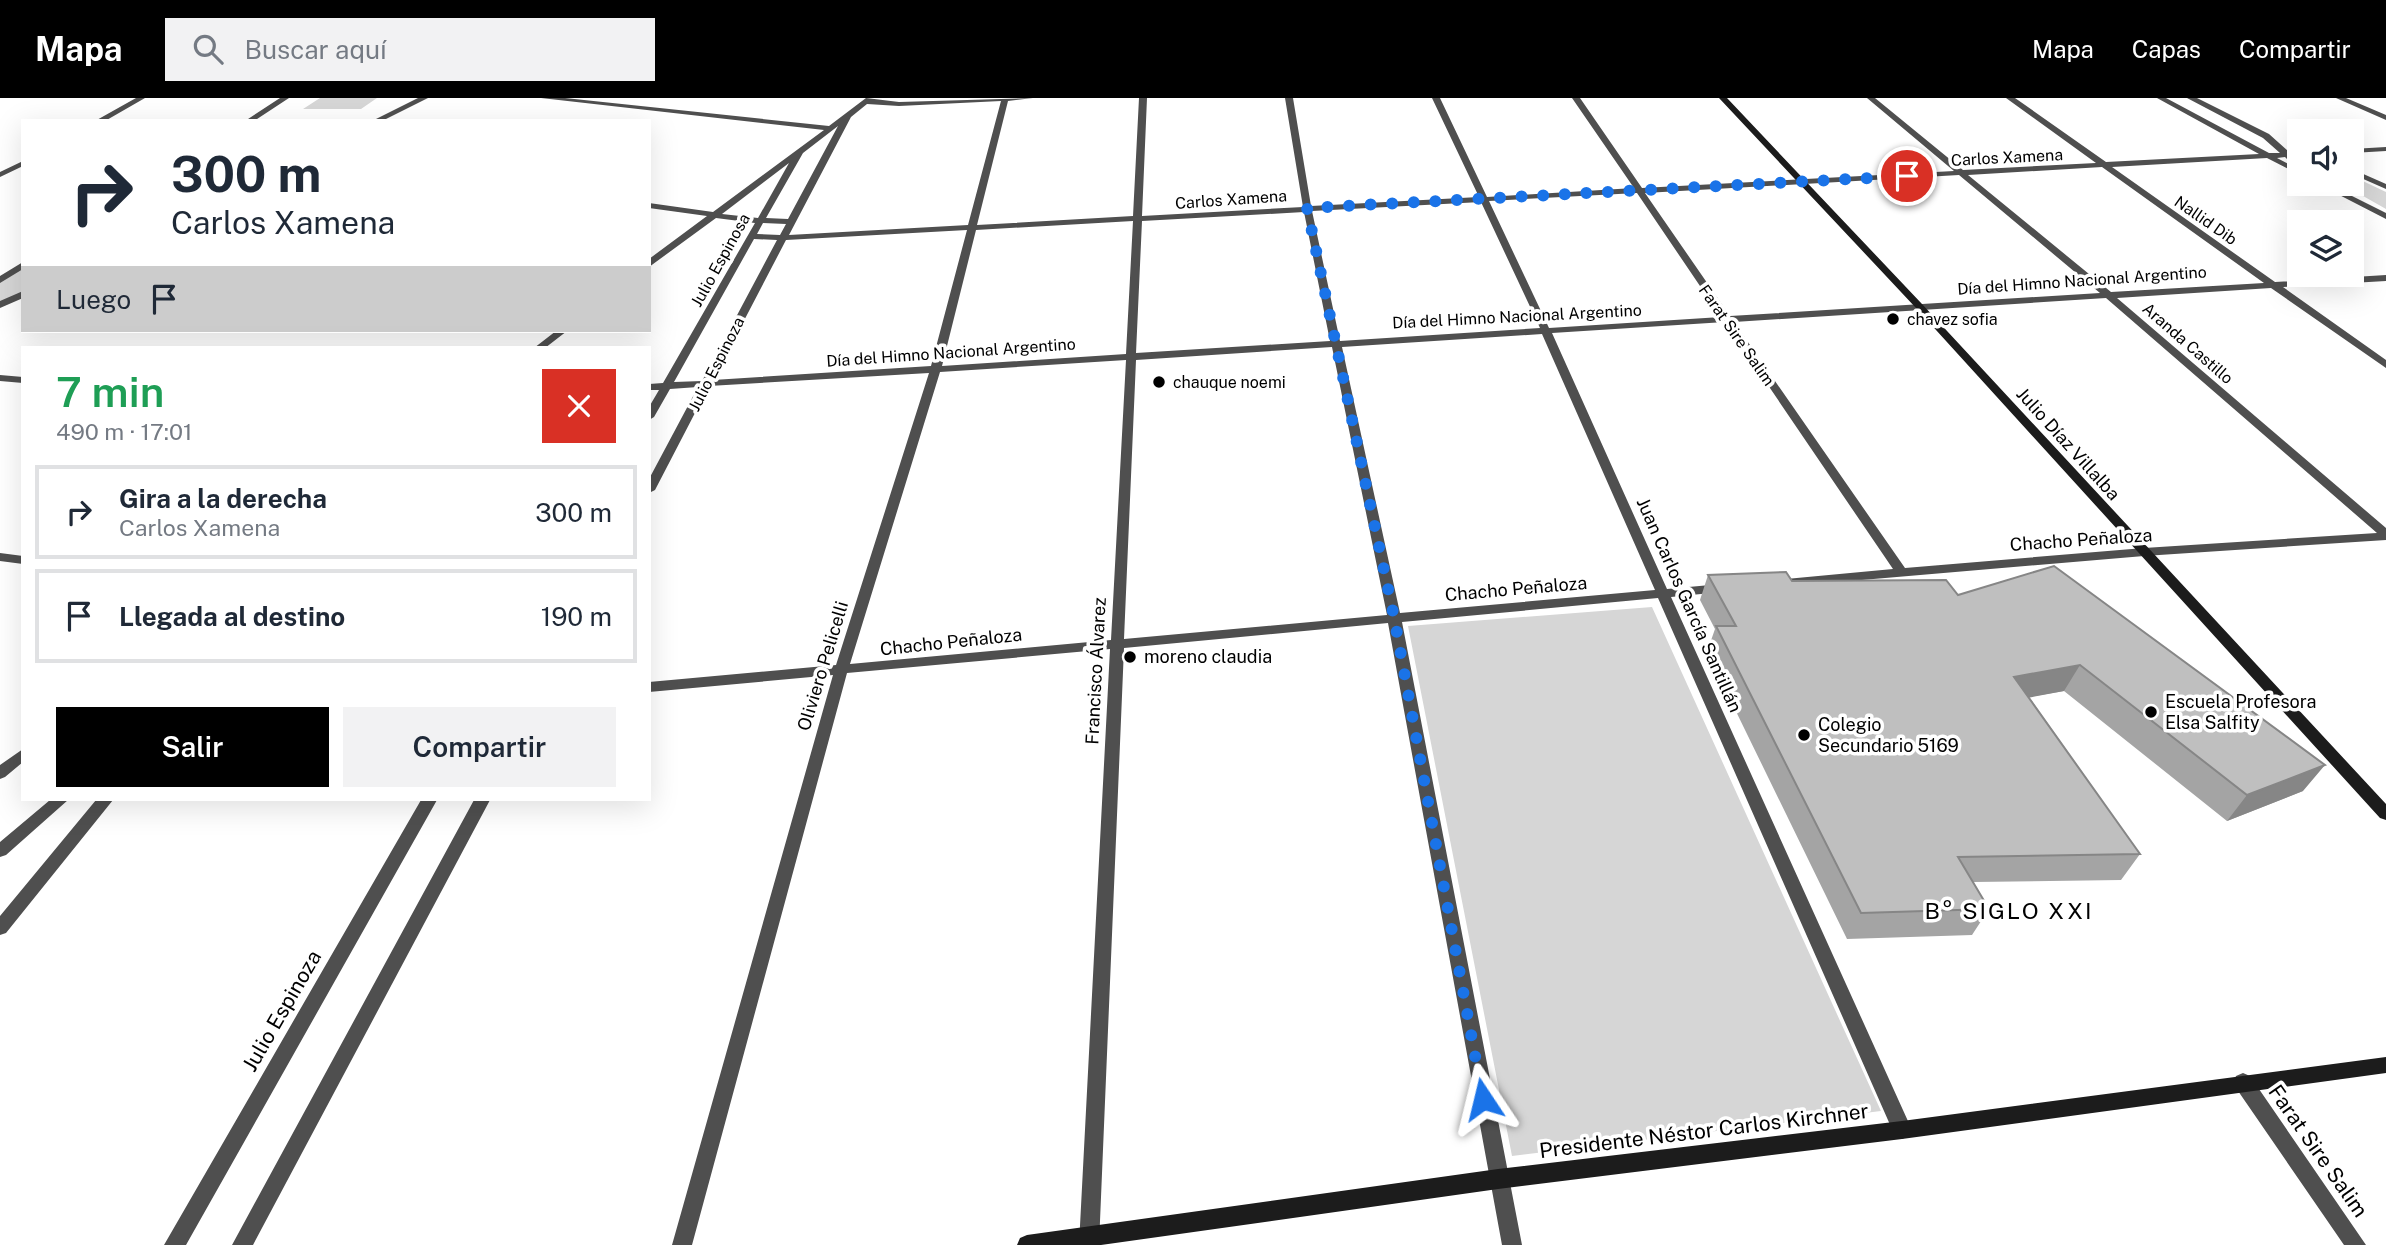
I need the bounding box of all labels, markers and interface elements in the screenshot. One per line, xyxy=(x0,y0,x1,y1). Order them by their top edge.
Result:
search box xyxy=(165,18,655,81)
text: Mapa xyxy=(35,30,123,68)
icon: search xyxy=(189,30,227,68)
text: Buscar aquí xyxy=(245,34,386,65)
text: Mapa xyxy=(2032,35,2094,63)
text: Capas xyxy=(2132,35,2201,63)
text: Compartir xyxy=(2239,35,2351,63)
map controls xyxy=(2287,119,2364,287)
button: sound xyxy=(2287,119,2364,196)
text: 300 m xyxy=(171,145,321,203)
street label: Carlos Xamena xyxy=(1951,145,2064,170)
pin xyxy=(1877,146,1937,206)
icon: right xyxy=(56,147,147,238)
icon: arrive xyxy=(1888,157,1926,195)
street label: Carlos Xamena xyxy=(1174,186,1288,213)
street label: Nallid Dib xyxy=(2171,192,2241,249)
text: Carlos Xamena xyxy=(171,204,395,241)
street label: Julio Espinosa xyxy=(687,210,754,310)
button: layers xyxy=(2287,210,2364,287)
street label: Día del Himno Nacional Argentino xyxy=(1957,262,2207,299)
icon: arrive xyxy=(145,280,183,318)
street label: Farat Sire Salim xyxy=(1695,281,1778,389)
text: Luego xyxy=(56,284,131,315)
street label: Aranda Castillo xyxy=(2139,299,2237,388)
street label: Día del Himno Nacional Argentino xyxy=(1392,300,1642,333)
place label: chavez sofia xyxy=(1907,310,1998,329)
marker: chavez sofia xyxy=(1885,311,1901,327)
street label: Julio Espinoza xyxy=(685,314,748,415)
street label: Día del Himno Nacional Argentino xyxy=(826,334,1076,371)
text: 7 min xyxy=(56,367,164,416)
button: close xyxy=(542,369,616,443)
place label: chauque noemi xyxy=(1173,373,1286,392)
marker: chauque noemi xyxy=(1151,374,1167,390)
street label: Julio Díaz Villalba xyxy=(2012,383,2124,504)
text: 490 m · 17:01 xyxy=(56,418,192,445)
text: Gira a la derecha xyxy=(119,483,327,514)
icon: right xyxy=(60,493,98,531)
street label: Juan Carlos García Santillán xyxy=(1633,494,1746,715)
text: 300 m xyxy=(535,497,612,528)
text: Carlos Xamena xyxy=(119,514,280,541)
street label: Chacho Peñaloza xyxy=(2009,524,2153,555)
street label: Chacho Peñaloza xyxy=(1444,572,1588,605)
icon: arrive xyxy=(60,597,98,635)
street label: Francisco Álvarez xyxy=(1080,597,1110,745)
street label: Oliviero Pelicelli xyxy=(793,599,852,733)
text: Llegada al destino xyxy=(119,601,345,632)
text: 190 m xyxy=(541,601,612,632)
street label: Chacho Peñaloza xyxy=(879,624,1023,659)
place label: moreno claudia xyxy=(1144,646,1272,667)
marker: moreno claudia xyxy=(1122,649,1138,665)
place label: Escuela Profesora Elsa Salfity xyxy=(2165,691,2316,733)
marker: Escuela Profesora Elsa Salfity xyxy=(2143,704,2159,720)
button: Salir xyxy=(56,707,329,787)
button: Compartir xyxy=(343,707,616,787)
place label: Colegio Secundario 5169 xyxy=(1818,714,1959,756)
marker: Colegio Secundario 5169 xyxy=(1796,727,1812,743)
district label: B° SIGLO XXI xyxy=(1925,897,2094,924)
street label: Julio Espinoza xyxy=(237,946,326,1076)
position arrow xyxy=(1446,1062,1520,1136)
street label: Farat Sire Salim xyxy=(2263,1080,2373,1222)
street label: Presidente Néstor Carlos Kirchner xyxy=(1538,1098,1870,1163)

